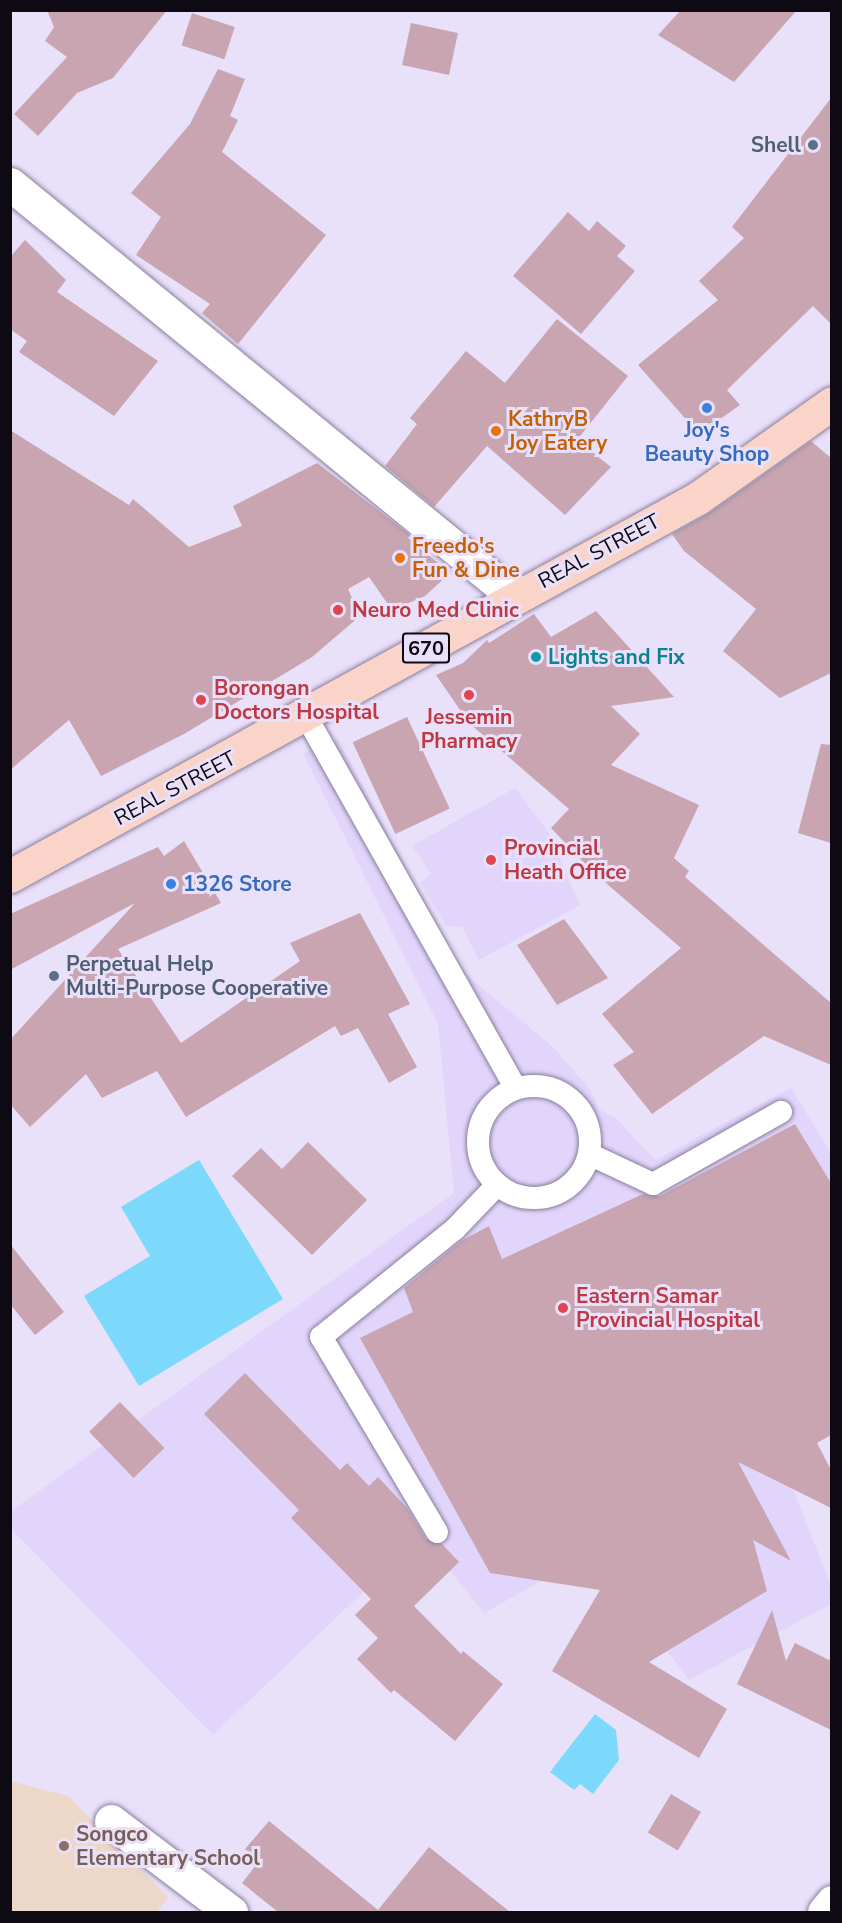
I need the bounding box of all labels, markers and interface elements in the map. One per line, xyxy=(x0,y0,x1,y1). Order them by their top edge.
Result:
place label: Shell xyxy=(751,132,801,158)
marker: Shell xyxy=(806,138,820,152)
marker: Joy's Beauty Shop xyxy=(700,401,714,415)
place label: KathryB Joy Eatery xyxy=(508,406,607,456)
place label: Joy's Beauty Shop xyxy=(645,417,769,467)
marker: KathryB Joy Eatery xyxy=(489,424,503,438)
street label: REAL STREET xyxy=(534,508,664,594)
place label: Freedo's Fun & Dine xyxy=(412,533,520,583)
marker: Freedo's Fun & Dine xyxy=(393,551,407,565)
place label: Neuro Med Clinic xyxy=(352,597,519,623)
marker: Neuro Med Clinic xyxy=(329,601,347,619)
road number: 670 xyxy=(402,631,450,665)
place label: Lights and Fix xyxy=(548,644,685,670)
marker: Lights and Fix xyxy=(529,650,543,664)
place label: Borongan Doctors Hospital xyxy=(214,675,379,725)
marker: Jessemin Pharmacy xyxy=(462,688,476,702)
marker: Borongan Doctors Hospital xyxy=(192,691,210,709)
place label: Jessemin Pharmacy xyxy=(421,704,517,754)
street label: REAL STREET xyxy=(110,745,240,831)
place label: Provincial Heath Office xyxy=(504,835,627,885)
marker: Provincial Heath Office xyxy=(482,851,500,869)
place label: 1326 Store xyxy=(183,871,292,897)
marker: 1326 Store xyxy=(164,877,178,891)
place label: Perpetual Help Multi-Purpose Cooperative xyxy=(66,951,328,1001)
marker: Perpetual Help Multi-Purpose Cooperative xyxy=(47,969,61,983)
place label: Eastern Samar Provincial Hospital xyxy=(576,1283,760,1333)
marker: Eastern Samar Provincial Hospital xyxy=(554,1299,572,1317)
place label: Songco Elementary School xyxy=(76,1821,260,1871)
marker: Songco Elementary School xyxy=(57,1839,71,1853)

